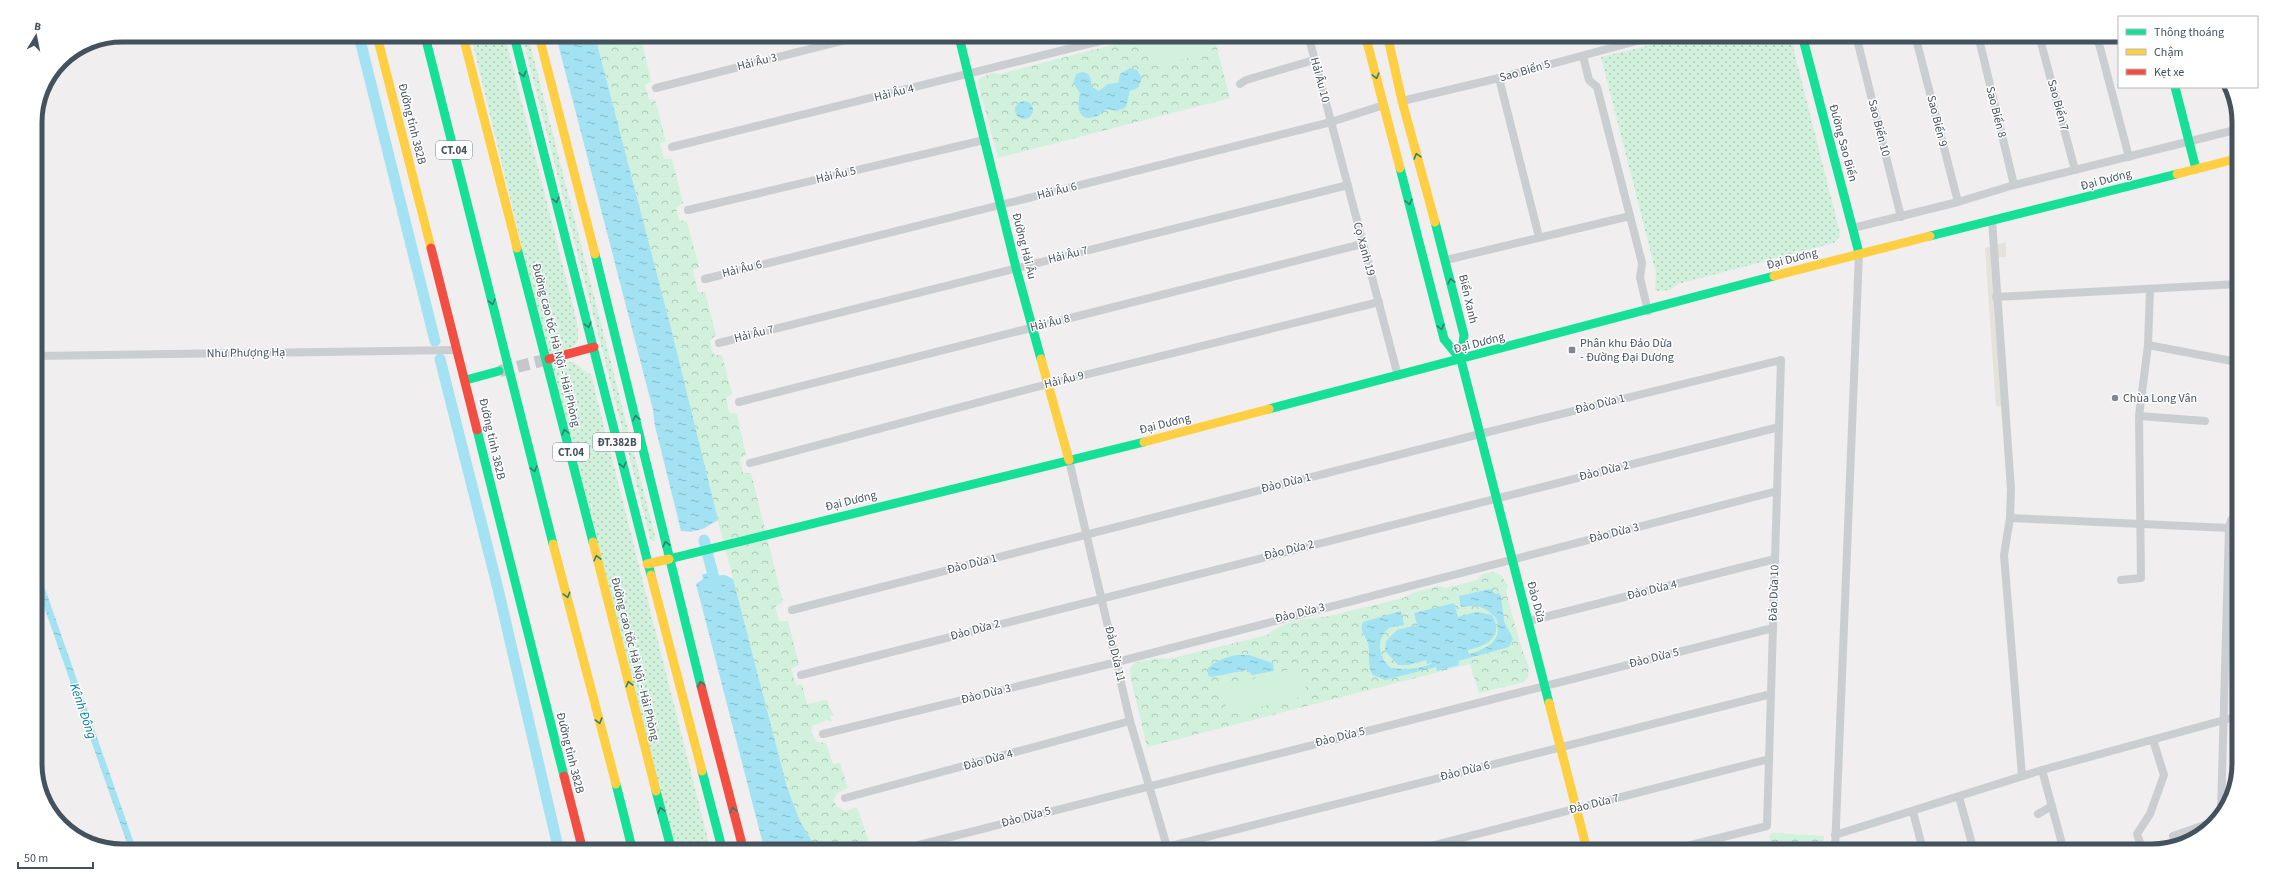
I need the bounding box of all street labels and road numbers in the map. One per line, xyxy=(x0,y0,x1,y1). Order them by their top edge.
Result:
street label: Hải Âu 3 xyxy=(735,49,779,75)
street label: Hải Âu 10 xyxy=(1306,55,1334,105)
street label: Sao Biển 5 xyxy=(1498,56,1552,86)
street label: Sao Biển 7 xyxy=(2043,78,2073,132)
street label: Hải Âu 4 xyxy=(872,80,916,106)
street label: Đường tỉnh 382B xyxy=(394,82,430,166)
street label: Sao Biển 8 xyxy=(1981,85,2011,139)
street label: Sao Biển 9 xyxy=(1922,94,1952,148)
street label: Sao Biển 10 xyxy=(1864,98,1894,158)
street label: Đường Sao Biển xyxy=(1824,102,1862,184)
road number: CT.04 xyxy=(436,141,472,159)
street label: Hải Âu 5 xyxy=(814,162,858,188)
street label: Đại Dương xyxy=(2079,165,2133,195)
street label: Hải Âu 6 xyxy=(1035,178,1079,204)
street label: Đường Hải Âu xyxy=(1008,211,1040,281)
street label: Cọ Xanh 19 xyxy=(1349,220,1379,278)
street label: Hải Âu 7 xyxy=(1046,242,1090,268)
street label: Đại Dương xyxy=(1765,244,1819,274)
street label: Hải Âu 6 xyxy=(720,256,764,282)
street label: Đường cao tốc Hà Nội - Hải Phòng xyxy=(527,261,585,429)
street label: Biển Xanh xyxy=(1454,273,1482,325)
street label: Hải Âu 8 xyxy=(1028,310,1072,336)
street label: Hải Âu 7 xyxy=(732,321,776,347)
street label: Đại Dương xyxy=(1452,328,1506,358)
street label: Như Phượng Hạ xyxy=(207,344,285,362)
street label: Hải Âu 9 xyxy=(1042,367,1086,393)
street label: Đảo Dừa 1 xyxy=(1573,390,1627,418)
street label: Đường tỉnh 382B xyxy=(474,397,510,481)
street label: Đại Dương xyxy=(1138,409,1192,439)
road number: ĐT.382B xyxy=(593,433,641,451)
road number: CT.04 xyxy=(553,443,589,461)
street label: Đảo Dừa 2 xyxy=(1577,457,1631,485)
street label: Đảo Dừa 1 xyxy=(1259,469,1313,497)
street label: Đại Dương xyxy=(824,486,878,516)
street label: Đảo Dừa 3 xyxy=(1587,519,1641,547)
street label: Đảo Dừa 2 xyxy=(1262,536,1316,564)
street label: Đảo Dừa 1 xyxy=(945,550,999,578)
street label: Đảo Dừa 10 xyxy=(1765,564,1783,622)
street label: Đường cao tốc Hà Nội - Hải Phòng xyxy=(606,575,664,743)
street label: Đảo Dừa 4 xyxy=(1625,576,1679,604)
street label: Đảo Dừa xyxy=(1522,579,1550,625)
street label: Đảo Dừa 3 xyxy=(1273,599,1327,627)
street label: Đảo Dừa 2 xyxy=(948,615,1002,645)
street label: Đảo Dừa 11 xyxy=(1100,624,1130,684)
street label: Đảo Dừa 5 xyxy=(1627,644,1681,672)
street label: Đảo Dừa 3 xyxy=(959,680,1013,708)
street label: Đường tỉnh 382B xyxy=(552,711,588,795)
street label: Đảo Dừa 5 xyxy=(1313,723,1367,751)
street label: Đảo Dừa 4 xyxy=(961,745,1015,775)
street label: Đảo Dừa 6 xyxy=(1438,757,1492,785)
street label: Đảo Dừa 7 xyxy=(1567,790,1621,818)
street label: Đảo Dừa 5 xyxy=(999,802,1053,832)

